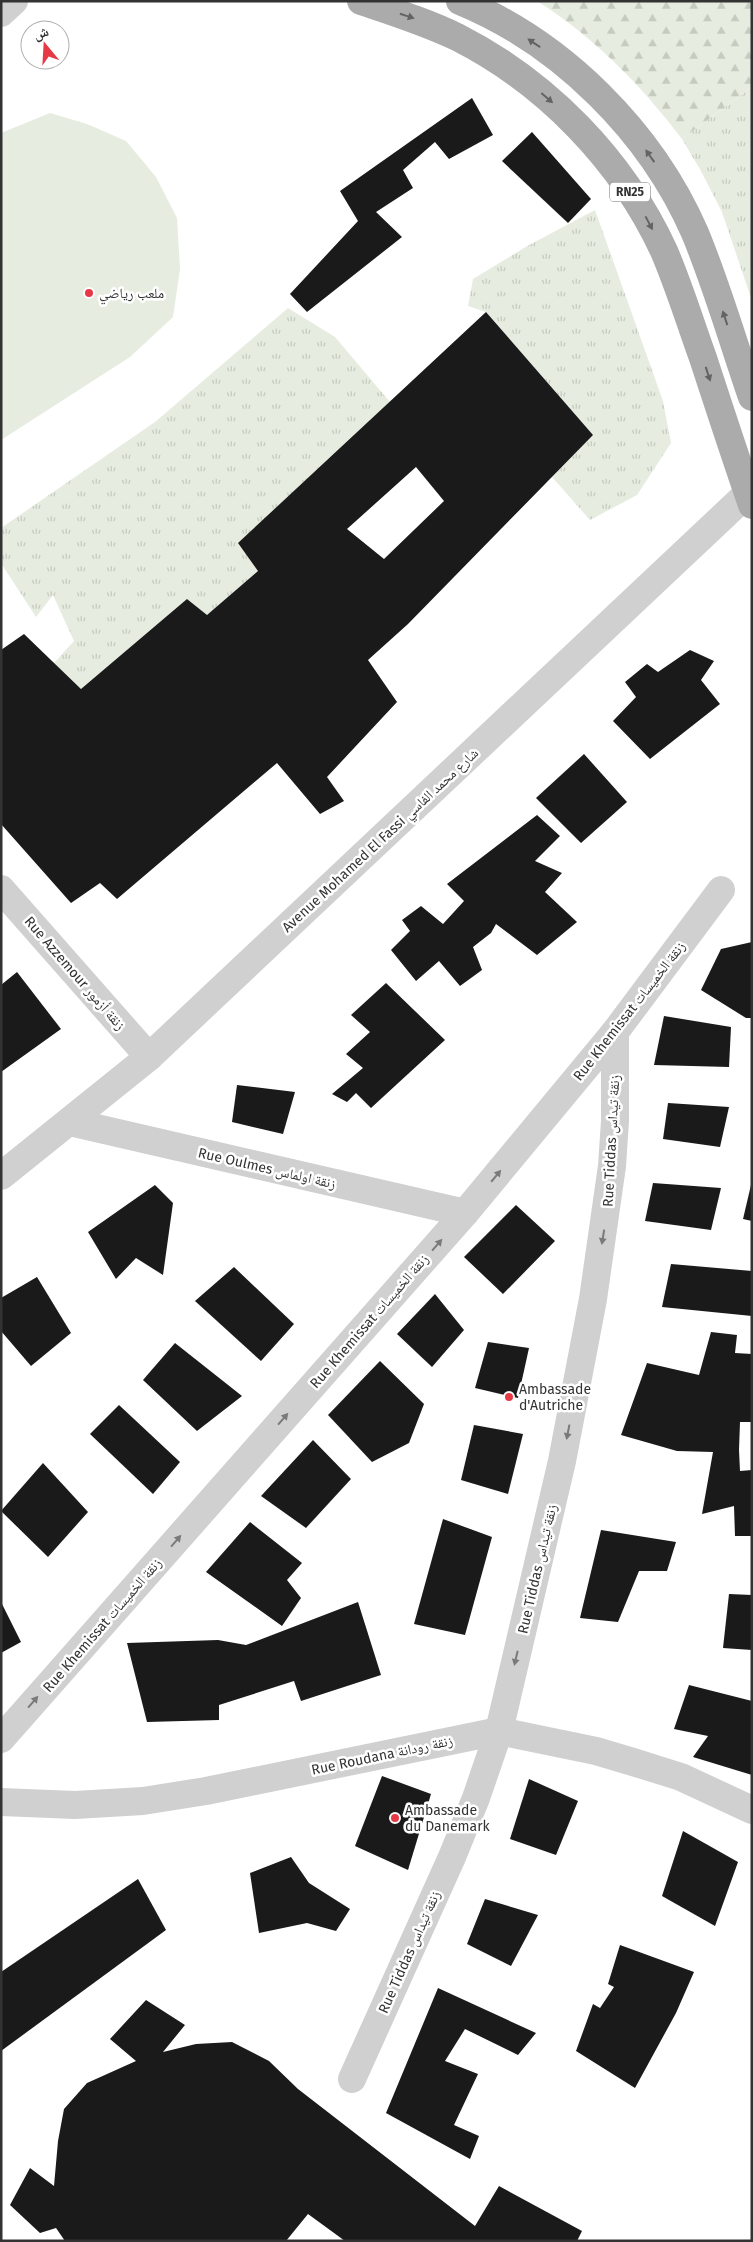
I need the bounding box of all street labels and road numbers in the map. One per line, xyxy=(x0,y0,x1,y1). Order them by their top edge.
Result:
road number: RN25 xyxy=(610,182,650,202)
street label: Avenue Mohamed El Fassi شارع محمد الفاسي xyxy=(279,745,484,938)
street label: Rue Azzemour زنقة أزمور xyxy=(21,913,129,1034)
street label: Rue Khemissat زنقة الخميسات xyxy=(570,938,689,1084)
street label: Rue Tiddas زنقة تيداس xyxy=(600,1075,623,1208)
street label: Rue Oulmes زنقة اولماس xyxy=(196,1144,337,1193)
street label: Rue Khemissat زنقة الخميسات xyxy=(307,1251,432,1392)
street label: Rue Tiddas زنقة تيداس xyxy=(514,1503,561,1635)
street label: Rue Khemissat زنقة الخميسات xyxy=(40,1555,165,1696)
street label: Rue Roudana زنقة رودانة xyxy=(310,1732,454,1779)
street label: Rue Tiddas زنقة تيداس xyxy=(375,1888,444,2016)

